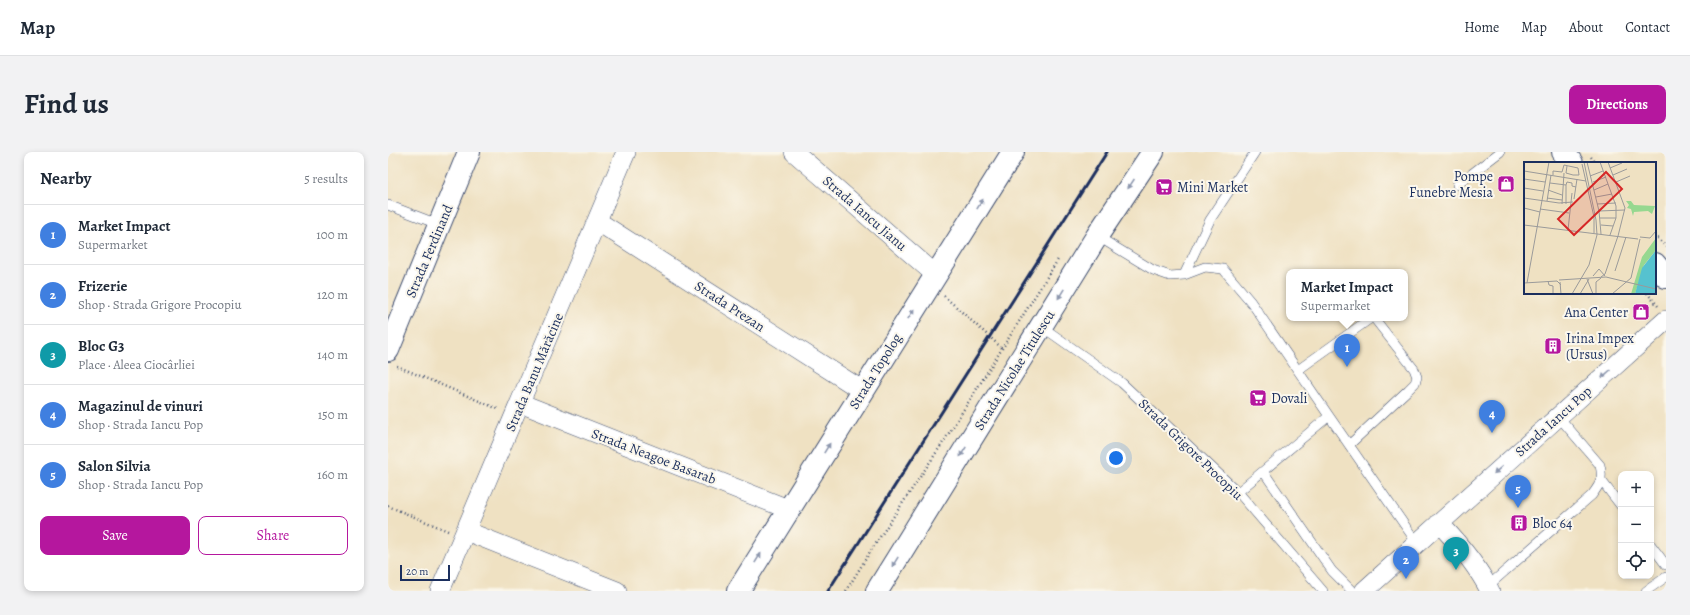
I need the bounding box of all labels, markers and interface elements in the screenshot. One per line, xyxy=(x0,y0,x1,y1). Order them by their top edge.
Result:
text: Map xyxy=(20,15,55,41)
text: Home xyxy=(1464,18,1499,37)
text: Map xyxy=(1521,18,1547,37)
text: About xyxy=(1569,18,1603,37)
text: Contact xyxy=(1625,18,1670,37)
text: Find us xyxy=(24,85,109,123)
button: Directions xyxy=(1569,85,1666,124)
inset map xyxy=(1524,162,1656,294)
text: Nearby xyxy=(40,167,91,190)
place label: Pompe Funebre Mesia xyxy=(1409,167,1493,202)
text: 5 results xyxy=(304,170,348,187)
street label: Strada Iancu Jianu xyxy=(818,171,911,256)
shop icon: Pompe Funebre Mesia xyxy=(1496,174,1516,194)
supermarket icon: Mini Market xyxy=(1154,177,1174,197)
place label: Mini Market xyxy=(1177,178,1249,197)
one-way arrow xyxy=(1128,179,1135,190)
one-way arrow xyxy=(977,198,984,210)
street label: Strada Ferdinand xyxy=(401,201,458,301)
text: Market Impact xyxy=(78,216,170,236)
text: 1 xyxy=(51,226,55,243)
text: 100 m xyxy=(316,226,348,243)
text: Supermarket xyxy=(78,236,148,253)
popup xyxy=(1286,269,1408,321)
text: Frizerie xyxy=(78,276,128,296)
street label: Strada Prezan xyxy=(691,277,769,336)
text: Market Impact xyxy=(1301,277,1393,297)
text: 2 xyxy=(50,286,56,303)
text: 120 m xyxy=(317,286,348,303)
one-way arrow xyxy=(1057,289,1065,299)
text: Shop · Strada Grigore Procopiu xyxy=(78,296,241,313)
text: Supermarket xyxy=(1301,297,1371,314)
shop icon: Ana Center xyxy=(1631,302,1651,322)
place label: Ana Center xyxy=(1563,303,1629,322)
street label: Strada Nicolae Titulescu xyxy=(970,306,1059,434)
one-way arrow xyxy=(908,308,915,320)
street label: Strada Banu Mărăcine xyxy=(501,310,568,435)
place label: Irina Impex (Ursus) xyxy=(1566,329,1634,364)
street label: Strada Topolog xyxy=(845,330,906,413)
pin: 1 xyxy=(1334,334,1360,367)
text: Bloc G3 xyxy=(78,336,124,356)
building icon: Irina Impex (Ursus) xyxy=(1543,336,1563,356)
text: 3 xyxy=(50,346,56,363)
text: 140 m xyxy=(317,346,348,363)
text: Place · Aleea Ciocârliei xyxy=(78,356,195,373)
one-way arrow xyxy=(1601,369,1610,378)
street label: Strada Iancu Pop xyxy=(1511,382,1596,461)
supermarket icon: Dovali xyxy=(1248,388,1268,408)
place label: Dovali xyxy=(1271,389,1308,408)
street label: Strada Grigore Procopiu xyxy=(1134,394,1247,505)
text: Magazinul de vinuri xyxy=(78,396,203,416)
pin: 4 xyxy=(1479,400,1505,433)
text: 4 xyxy=(50,406,56,423)
text: 150 m xyxy=(318,406,348,423)
text: Shop · Strada Iancu Pop xyxy=(78,416,203,433)
street label: Strada Neagoe Basarab xyxy=(589,424,719,489)
one-way arrow xyxy=(823,443,831,453)
one-way arrow xyxy=(959,447,967,457)
your location xyxy=(1106,448,1126,468)
text: Salon Silvia xyxy=(78,456,151,476)
one-way arrow xyxy=(1493,465,1503,474)
text: 5 xyxy=(50,466,56,483)
text: 160 m xyxy=(317,466,348,483)
map controls xyxy=(1618,471,1654,579)
button: + xyxy=(1618,471,1654,507)
pin: 5 xyxy=(1505,475,1531,508)
text: Shop · Strada Iancu Pop xyxy=(78,476,203,493)
button: − xyxy=(1618,507,1654,543)
building icon: Bloc 64 xyxy=(1509,513,1529,533)
place label: Bloc 64 xyxy=(1532,514,1572,533)
button: Save xyxy=(40,516,190,555)
button: Share xyxy=(198,516,348,555)
pin: 3 xyxy=(1443,537,1469,570)
button: locate xyxy=(1618,543,1654,579)
pin: 2 xyxy=(1393,546,1419,579)
one-way arrow xyxy=(754,553,762,563)
one-way arrow xyxy=(891,557,899,567)
scale bar xyxy=(400,563,450,582)
text: 20 m xyxy=(406,564,428,579)

